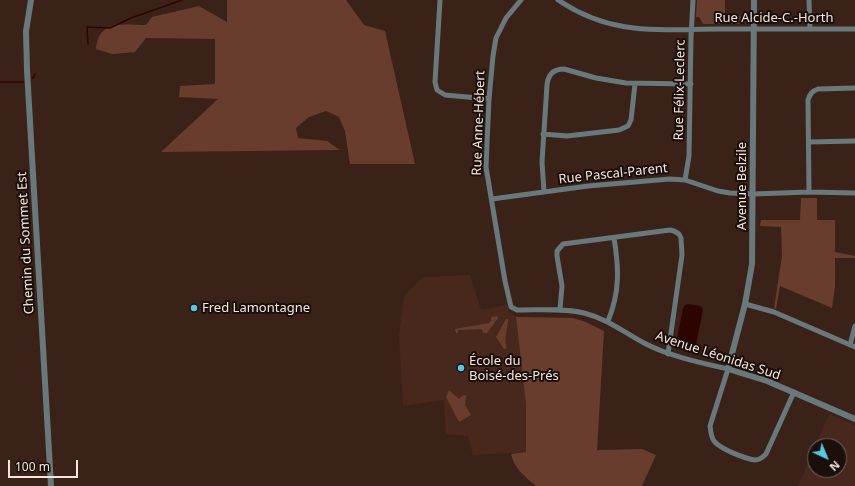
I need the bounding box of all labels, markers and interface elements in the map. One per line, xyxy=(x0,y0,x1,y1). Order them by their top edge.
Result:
street label: Rue Alcide-C.-Horth xyxy=(714,10,834,26)
street label: Rue Félix-Leclerc xyxy=(671,39,689,141)
street label: Rue Anne-Hébert xyxy=(469,70,489,176)
street label: Avenue Belzile xyxy=(734,142,750,230)
street label: Rue Pascal-Parent xyxy=(558,161,668,187)
street label: Chemin du Sommet Est xyxy=(14,171,38,315)
place label: Fred Lamontagne xyxy=(202,300,310,316)
marker: Fred Lamontagne xyxy=(189,303,199,313)
street label: Avenue Léonidas Sud xyxy=(654,328,782,384)
place label: École du Boisé-des-Prés xyxy=(469,353,559,384)
marker: École du Boisé-des-Prés xyxy=(456,363,466,373)
north arrow xyxy=(807,438,847,478)
scale bar xyxy=(10,452,80,478)
text: 100 m xyxy=(15,458,50,475)
text: N xyxy=(827,458,843,475)

